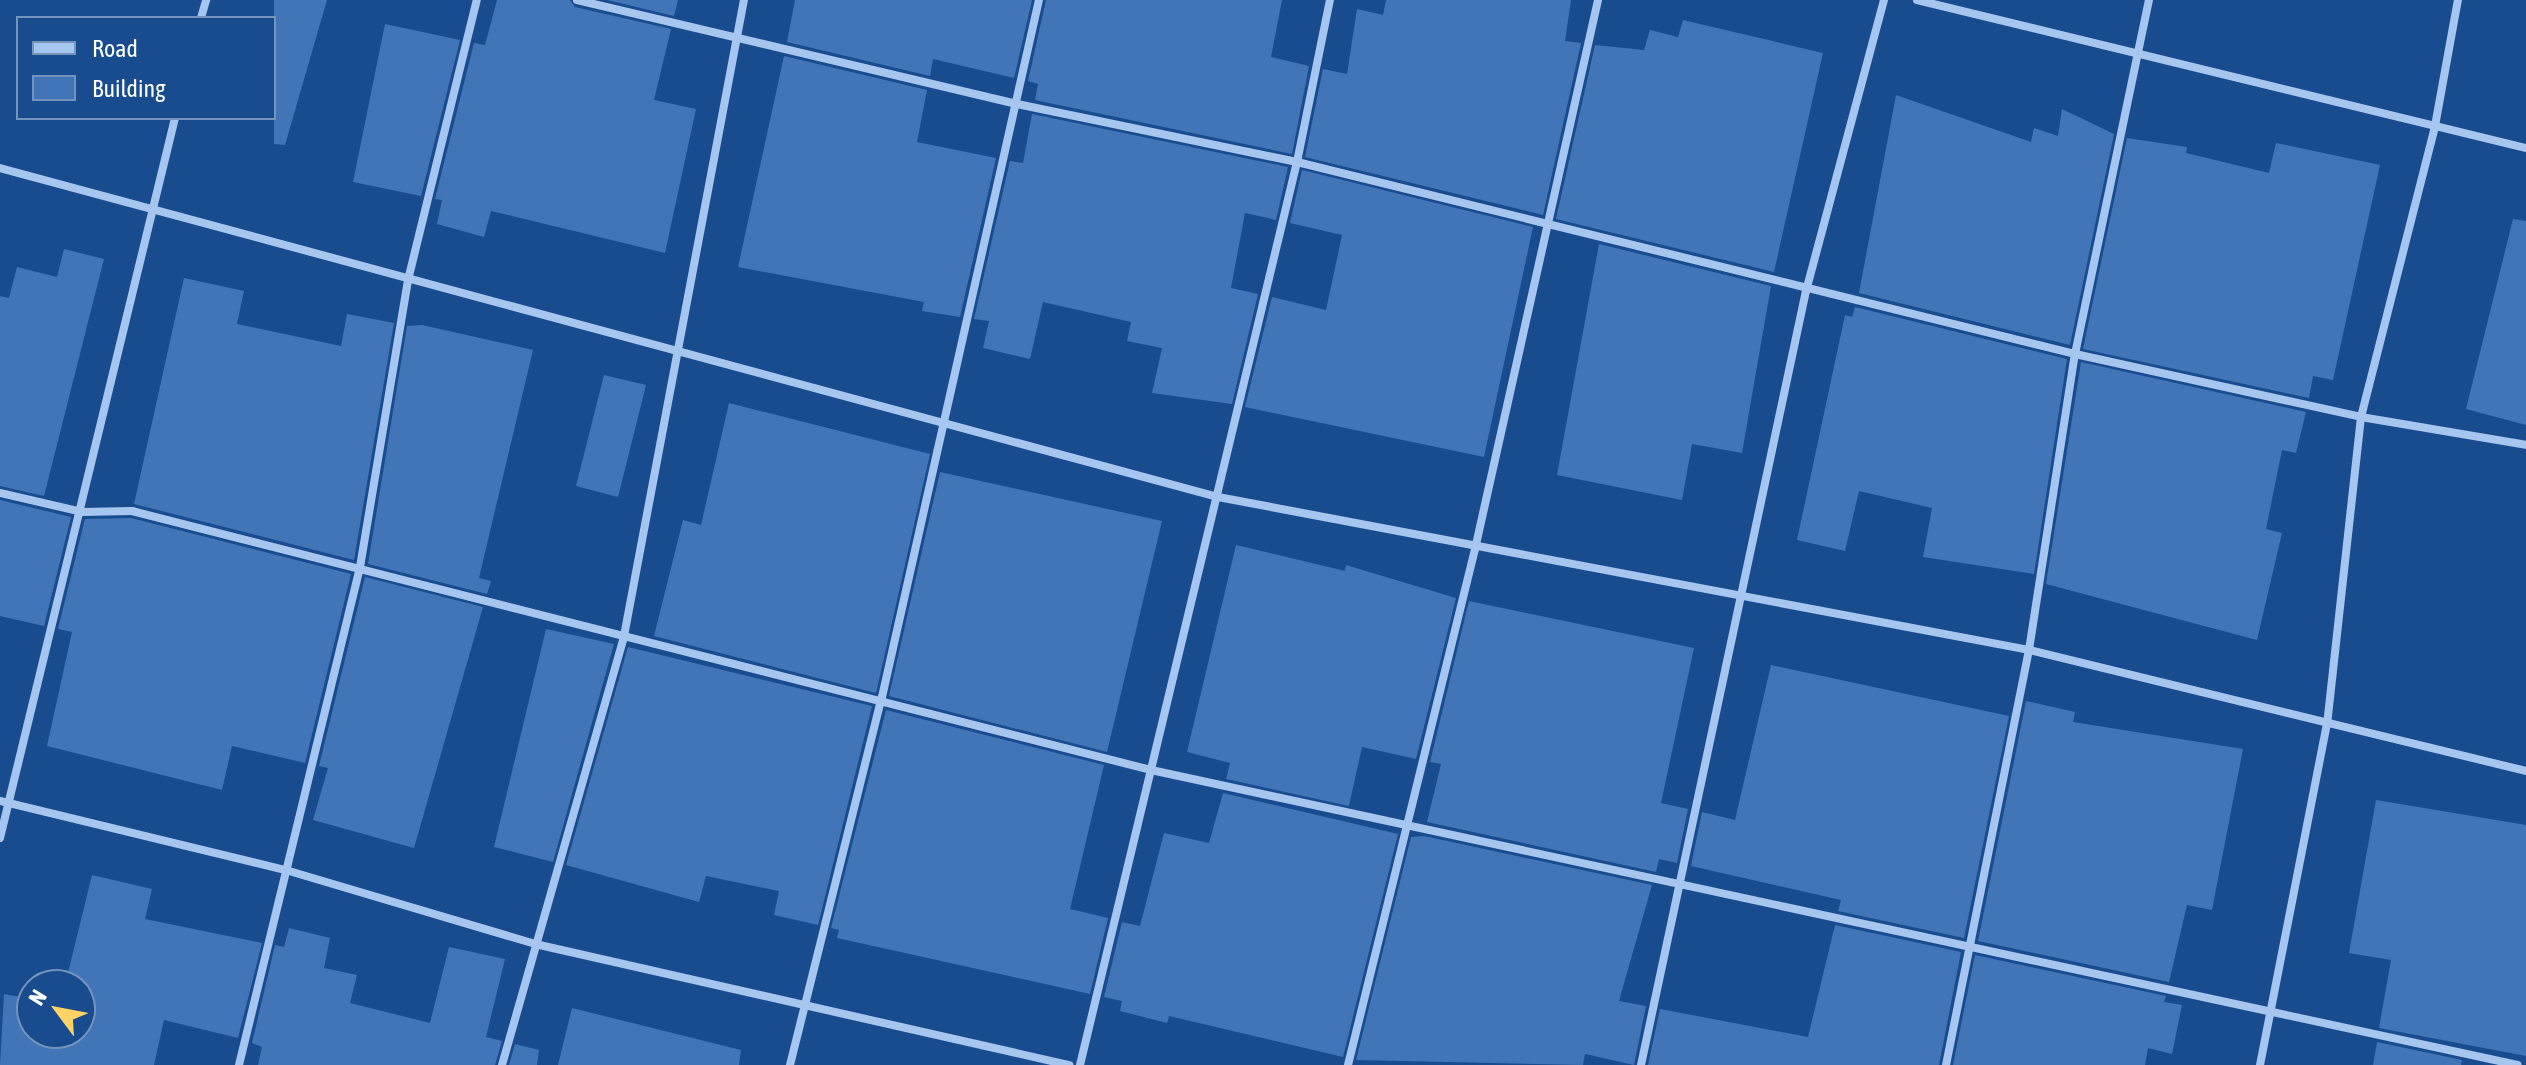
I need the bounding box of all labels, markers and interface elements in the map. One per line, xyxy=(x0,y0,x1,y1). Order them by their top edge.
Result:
legend xyxy=(16,16,276,120)
text: Road xyxy=(92,35,138,62)
text: Building xyxy=(92,75,165,102)
north arrow xyxy=(16,969,96,1049)
text: N xyxy=(23,985,52,1010)

